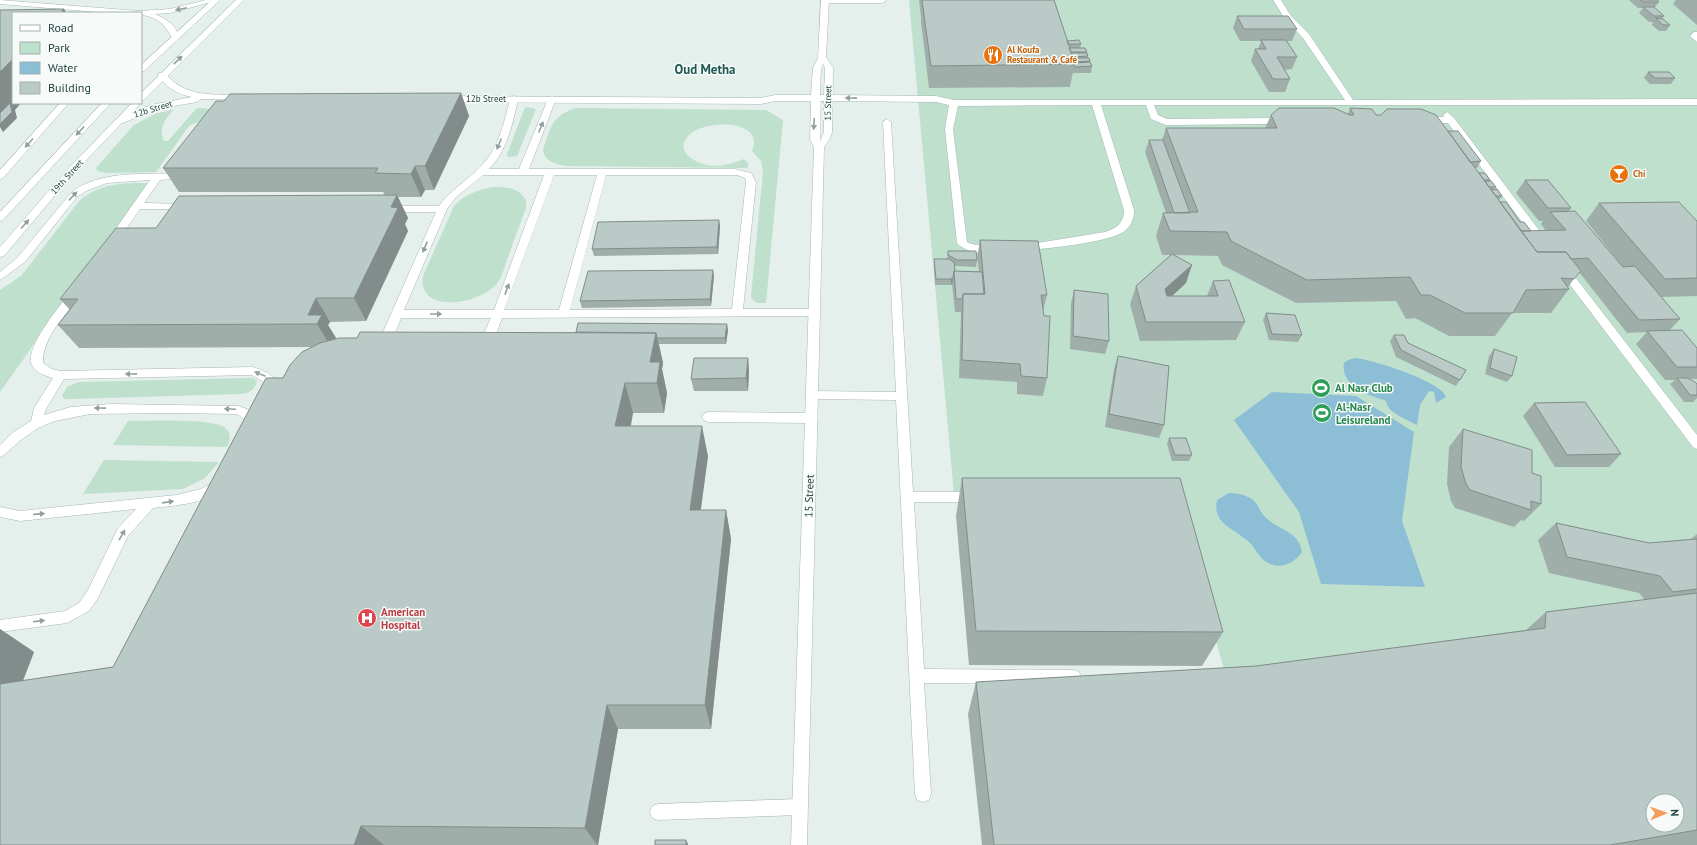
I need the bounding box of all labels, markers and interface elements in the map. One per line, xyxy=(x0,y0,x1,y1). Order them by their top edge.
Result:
one-way arrow xyxy=(175,6,187,12)
legend xyxy=(12,12,142,104)
text: Road xyxy=(48,20,73,35)
text: Park xyxy=(48,40,70,55)
restaurant icon: Al Koufa Restaurant & Café xyxy=(982,44,1004,66)
place label: Al Koufa Restaurant & Café xyxy=(1007,44,1077,65)
one-way arrow xyxy=(173,55,183,65)
text: Water xyxy=(48,60,78,75)
district label: Oud Metha xyxy=(674,61,736,78)
text: Building xyxy=(48,80,91,95)
street label: 15 Street xyxy=(822,85,833,121)
street label: 12b Street xyxy=(466,93,506,104)
one-way arrow xyxy=(844,95,857,101)
street label: 12b Street xyxy=(132,97,174,120)
one-way arrow xyxy=(811,118,817,131)
one-way arrow xyxy=(538,120,544,132)
one-way arrow xyxy=(75,126,85,136)
one-way arrow xyxy=(25,137,34,148)
one-way arrow xyxy=(496,139,502,151)
street label: 19th Street xyxy=(48,157,85,196)
bar icon: Chi xyxy=(1608,163,1630,185)
place label: Chi xyxy=(1633,168,1645,179)
one-way arrow xyxy=(68,191,77,202)
one-way arrow xyxy=(20,219,29,228)
one-way arrow xyxy=(422,242,428,254)
one-way arrow xyxy=(505,282,511,294)
one-way arrow xyxy=(430,311,443,317)
one-way arrow xyxy=(125,370,137,377)
one-way arrow xyxy=(254,371,266,377)
sports icon: Al Nasr Club xyxy=(1310,377,1332,399)
place label: Al Nasr Club xyxy=(1335,381,1393,395)
place label: Al-Nasr Leisureland xyxy=(1336,400,1391,427)
sports icon: Al-Nasr Leisureland xyxy=(1311,402,1333,424)
one-way arrow xyxy=(93,405,106,411)
one-way arrow xyxy=(223,406,236,412)
street label: 15 Street xyxy=(801,474,817,518)
one-way arrow xyxy=(162,499,174,505)
one-way arrow xyxy=(33,511,45,517)
one-way arrow xyxy=(119,529,126,541)
place label: American Hospital xyxy=(381,605,425,632)
hospital icon: American Hospital xyxy=(356,607,378,629)
one-way arrow xyxy=(33,618,45,624)
north arrow xyxy=(1645,793,1685,833)
text: N xyxy=(1668,809,1682,817)

